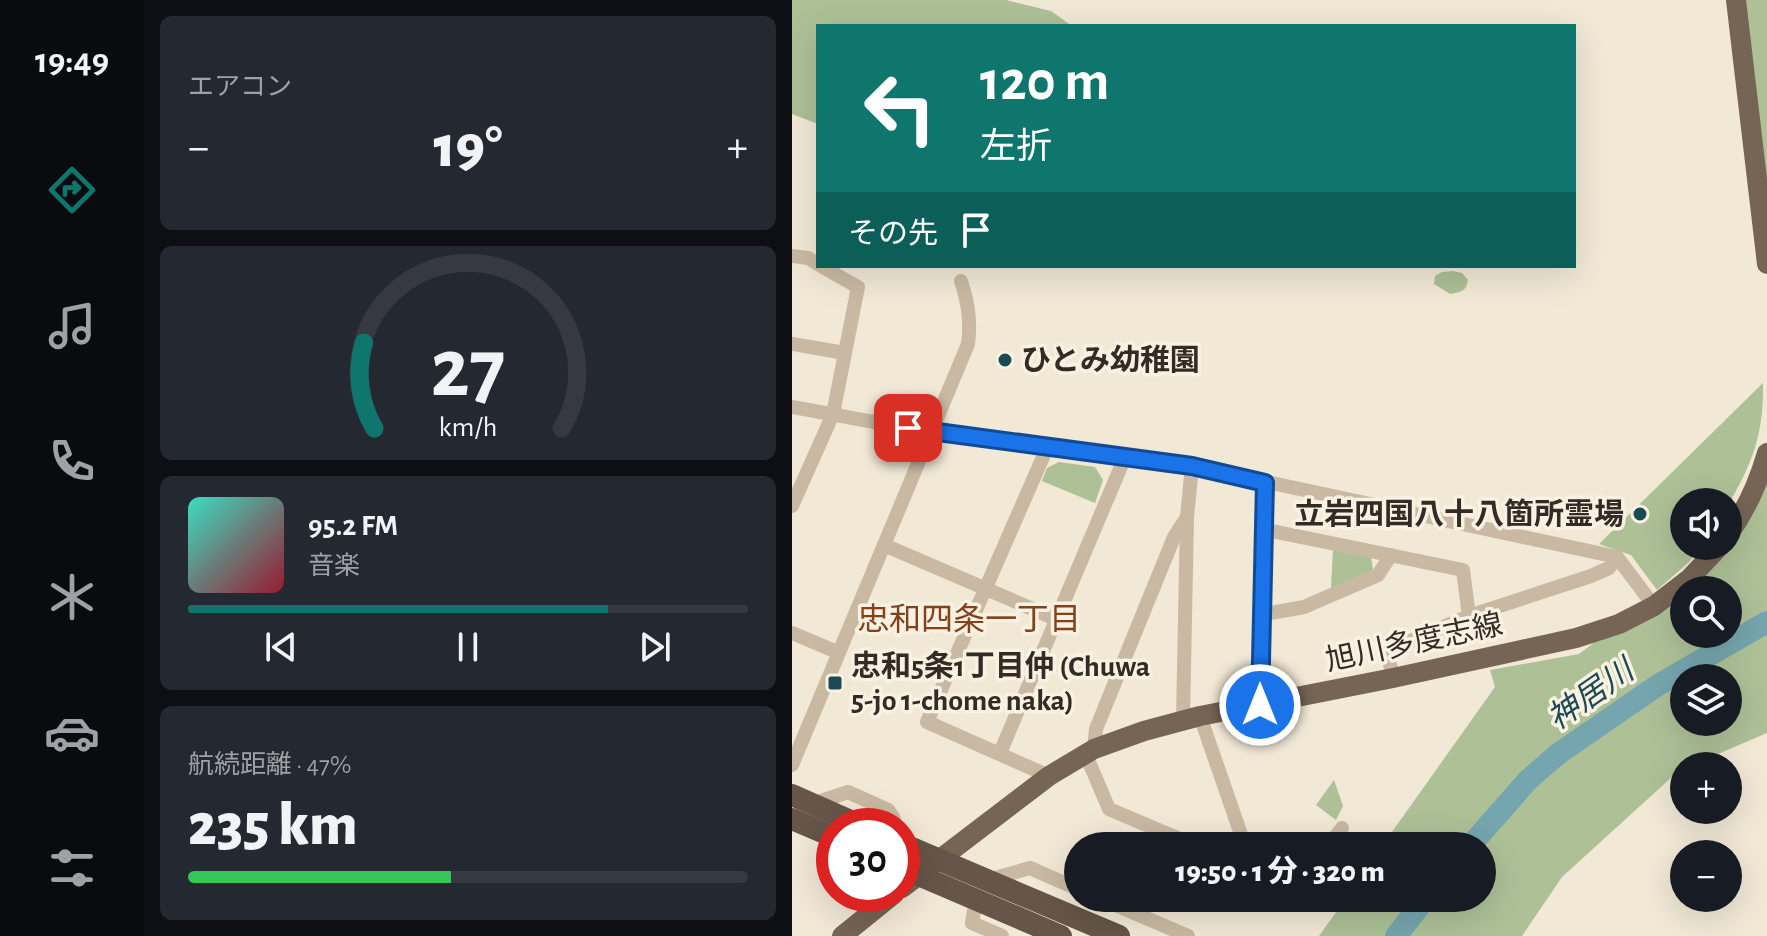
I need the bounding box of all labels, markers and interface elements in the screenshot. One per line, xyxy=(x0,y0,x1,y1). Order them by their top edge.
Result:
text: 19:49 xyxy=(35,43,109,79)
text: 120 m xyxy=(980,54,1109,110)
icon: left xyxy=(848,56,952,160)
text: エアコン xyxy=(188,74,292,100)
text: 19° xyxy=(434,118,502,178)
text: − xyxy=(188,126,209,170)
text: + xyxy=(727,126,748,170)
text: 左折 xyxy=(980,129,1052,165)
icon: directions xyxy=(44,162,100,218)
icon: arrive xyxy=(954,208,998,252)
text: その先 xyxy=(848,219,938,249)
icon: music xyxy=(44,298,100,354)
text: 27 xyxy=(430,328,506,412)
place label: ひとみ幼稚園 xyxy=(1021,344,1200,376)
marker: ひとみ幼稚園 xyxy=(996,351,1014,369)
pin xyxy=(874,394,942,462)
icon: arrive xyxy=(886,406,930,450)
text: km/h xyxy=(439,413,497,442)
icon: phone xyxy=(44,433,100,489)
map controls xyxy=(1670,488,1742,912)
button: sound xyxy=(1670,488,1742,560)
place label: 立岩四国八十八箇所霊場 xyxy=(1294,498,1624,530)
marker: 立岩四国八十八箇所霊場 xyxy=(1631,505,1649,523)
text: 95.2 FM xyxy=(308,511,398,541)
text: 音楽 xyxy=(308,553,360,579)
icon: climate xyxy=(44,569,100,625)
button: search xyxy=(1670,576,1742,648)
district label: 忠和四条一丁目 xyxy=(857,603,1081,636)
street label: 旭川多度志線 xyxy=(1323,608,1505,676)
icon: previous xyxy=(259,625,303,669)
icon: pause xyxy=(446,625,490,669)
icon: next xyxy=(633,625,677,669)
place label: 忠和5条1丁目仲 (Chuwa 5-jo 1-chome naka) xyxy=(851,650,1150,716)
water label: 神居川 xyxy=(1541,652,1642,735)
position arrow xyxy=(1218,663,1302,747)
button: layers xyxy=(1670,664,1742,736)
marker: 忠和5条1丁目仲 (Chuwa 5-jo 1-chome naka) xyxy=(826,674,844,692)
icon: car xyxy=(44,705,100,761)
text: 航続距離 · 47% xyxy=(188,752,351,778)
button: + xyxy=(1670,752,1742,824)
text: 235 km xyxy=(188,796,358,856)
speed limit sign: 30 xyxy=(816,808,920,912)
icon: filters xyxy=(44,840,100,896)
button: − xyxy=(1670,840,1742,912)
text: 19:50 · 1 分 · 320 m xyxy=(1175,857,1385,887)

